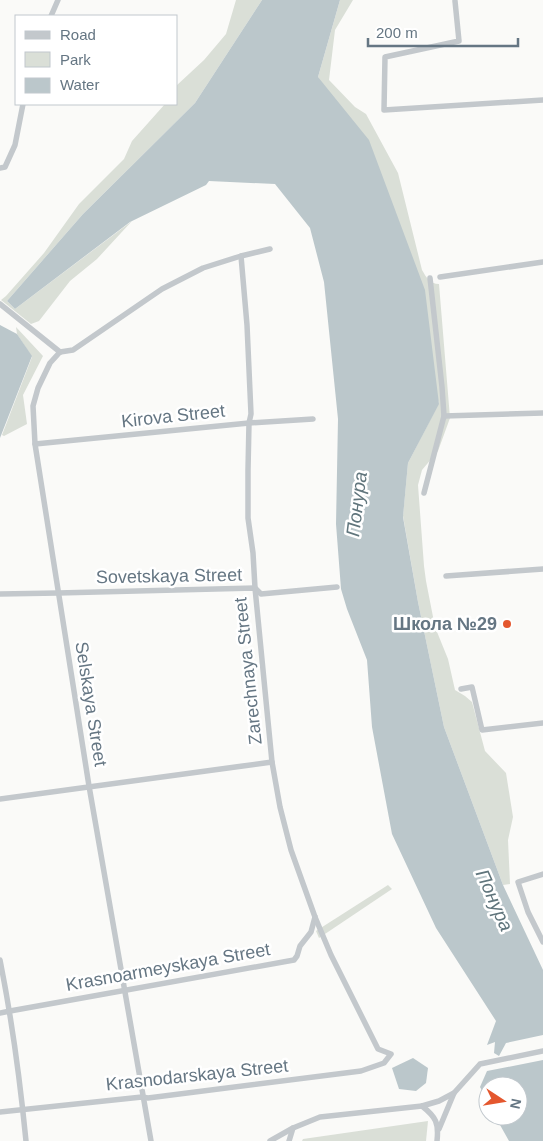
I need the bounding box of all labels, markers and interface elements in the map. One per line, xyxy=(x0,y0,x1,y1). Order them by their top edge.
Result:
legend xyxy=(15,15,178,105)
scale bar xyxy=(368,15,518,47)
text: 200 m xyxy=(376,24,418,41)
text: Road xyxy=(60,26,96,43)
text: Park xyxy=(60,51,91,68)
text: Water xyxy=(60,76,99,93)
street label: Kirova Street xyxy=(120,401,226,431)
water label: Понура xyxy=(342,470,371,538)
street label: Sovetskaya Street xyxy=(96,565,242,587)
street label: Zarechnaya Street xyxy=(230,596,266,746)
place label: Школа №29 xyxy=(393,614,497,634)
marker: Школа №29 xyxy=(501,618,513,630)
street label: Selskaya Street xyxy=(71,640,111,768)
water label: Понура xyxy=(472,866,517,934)
street label: Krasnoarmeyskaya Street xyxy=(64,939,272,995)
street label: Krasnodarskaya Street xyxy=(105,1055,289,1095)
north arrow xyxy=(478,1076,528,1126)
text: N xyxy=(507,1097,525,1110)

